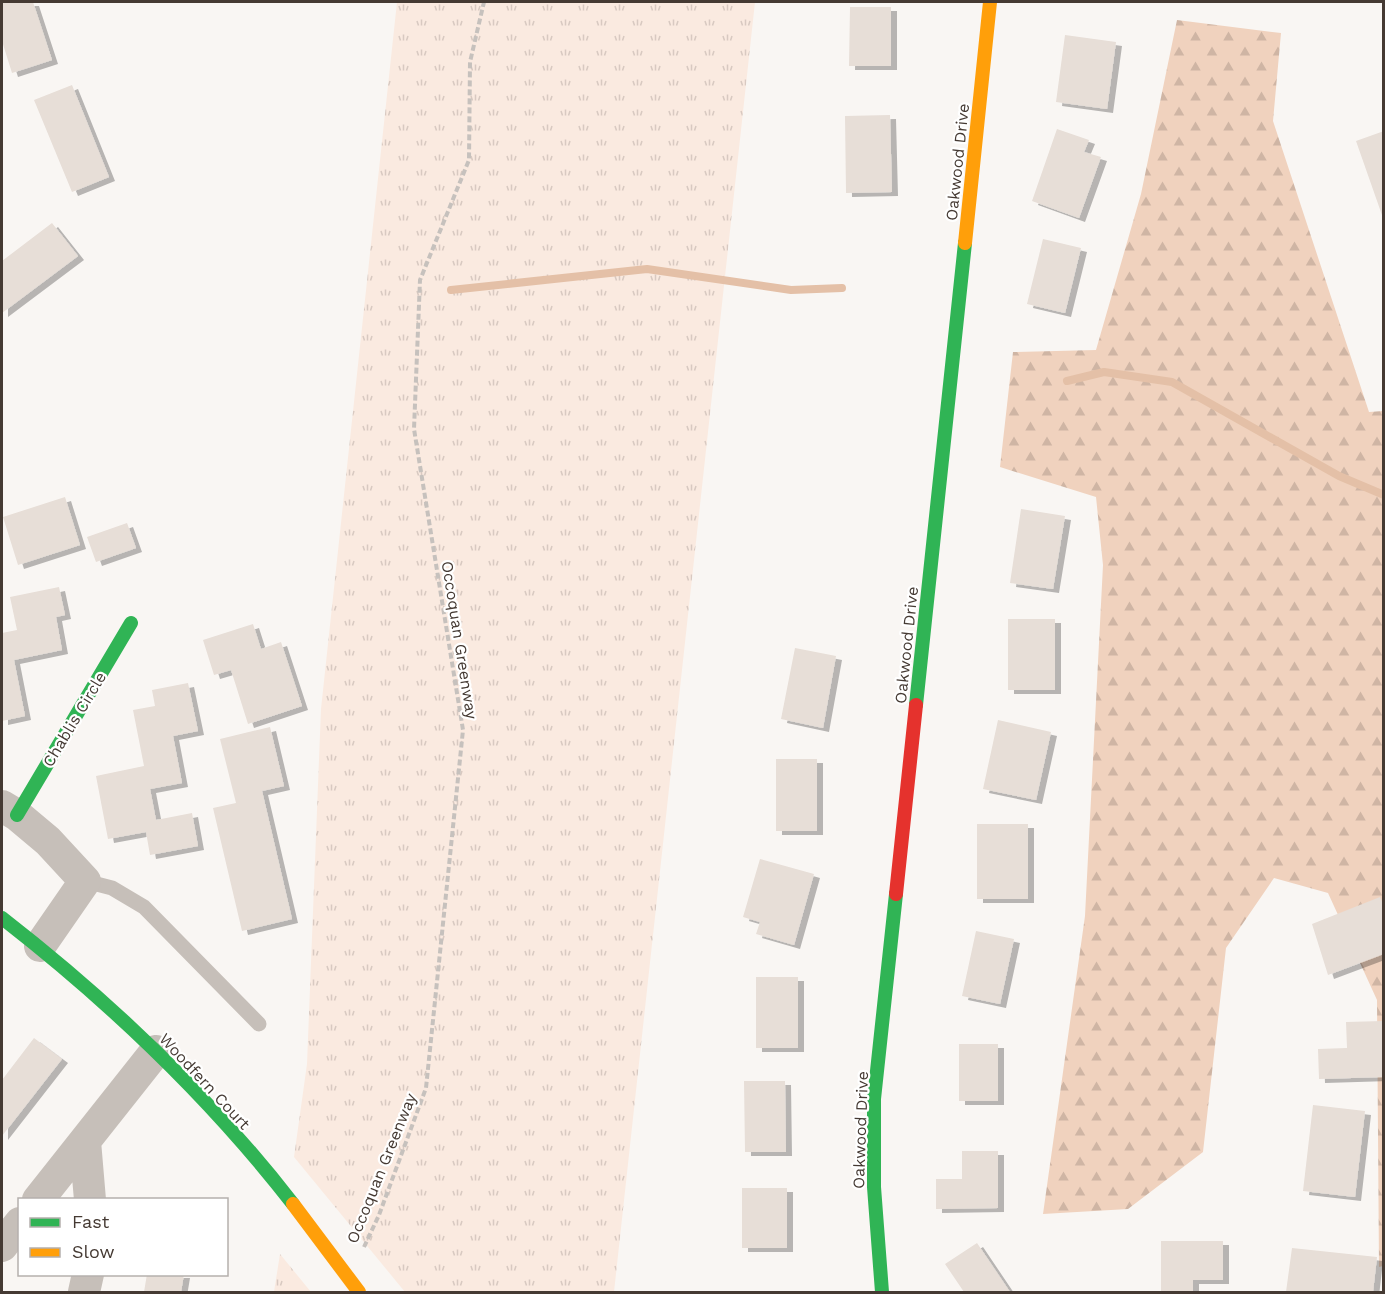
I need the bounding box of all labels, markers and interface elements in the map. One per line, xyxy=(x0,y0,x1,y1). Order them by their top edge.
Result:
street label: Oakwood Drive xyxy=(942,103,973,222)
street label: Occoquan Greenway xyxy=(438,560,482,721)
street label: Oakwood Drive xyxy=(891,586,922,705)
street label: Chablis Circle xyxy=(39,668,110,770)
street label: Woodfern Court xyxy=(155,1029,254,1134)
street label: Oakwood Drive xyxy=(849,1071,872,1189)
street label: Occoquan Greenway xyxy=(343,1090,421,1246)
legend xyxy=(18,1198,228,1276)
text: Fast xyxy=(72,1211,110,1232)
text: Slow xyxy=(72,1241,115,1262)

